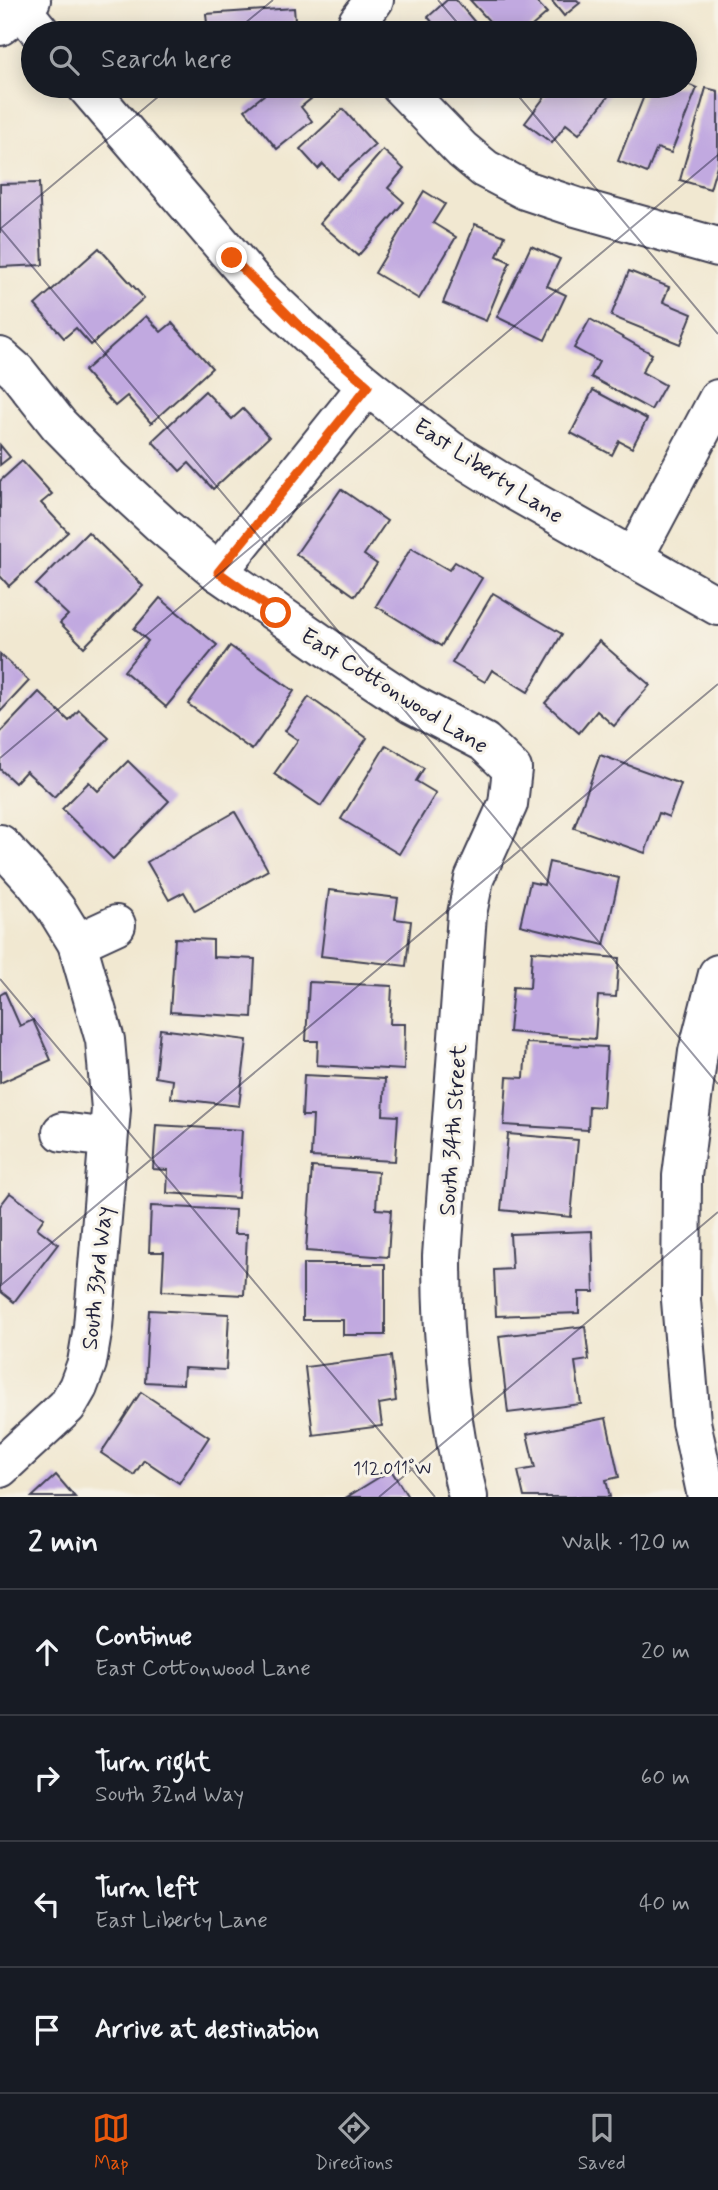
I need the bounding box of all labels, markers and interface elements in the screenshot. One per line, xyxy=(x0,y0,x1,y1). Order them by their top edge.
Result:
search box xyxy=(21,21,697,98)
icon: search xyxy=(45,41,83,79)
text: Search here xyxy=(101,43,232,77)
route end xyxy=(216,242,247,273)
street label: East Liberty Lane xyxy=(407,412,569,531)
route start xyxy=(260,597,291,628)
street label: East Cottonwood Lane xyxy=(294,622,493,762)
street label: South 34th Street xyxy=(433,1043,475,1217)
street label: South 33rd Way xyxy=(76,1205,120,1352)
text: 112.011°W xyxy=(353,1457,431,1481)
text: 2 min xyxy=(28,1523,98,1562)
text: Walk · 120 m xyxy=(562,1528,690,1558)
text: Continue xyxy=(95,1620,192,1654)
icon: ahead xyxy=(28,1633,66,1671)
text: 20 m xyxy=(641,1637,690,1667)
text: East Cottonwood Lane xyxy=(95,1654,311,1684)
text: Turn right xyxy=(95,1746,211,1780)
icon: right xyxy=(28,1759,66,1797)
text: 60 m xyxy=(641,1763,690,1793)
text: South 32nd Way xyxy=(95,1780,244,1810)
text: Turn left xyxy=(95,1872,199,1906)
icon: left xyxy=(28,1885,66,1923)
text: 40 m xyxy=(639,1889,690,1919)
text: East Liberty Lane xyxy=(95,1906,268,1936)
icon: arrive xyxy=(28,2011,66,2049)
text: Arrive at destination xyxy=(95,2013,319,2047)
tab: Map xyxy=(92,2109,130,2176)
tab: Directions xyxy=(315,2109,393,2176)
tab: Saved xyxy=(578,2109,626,2176)

